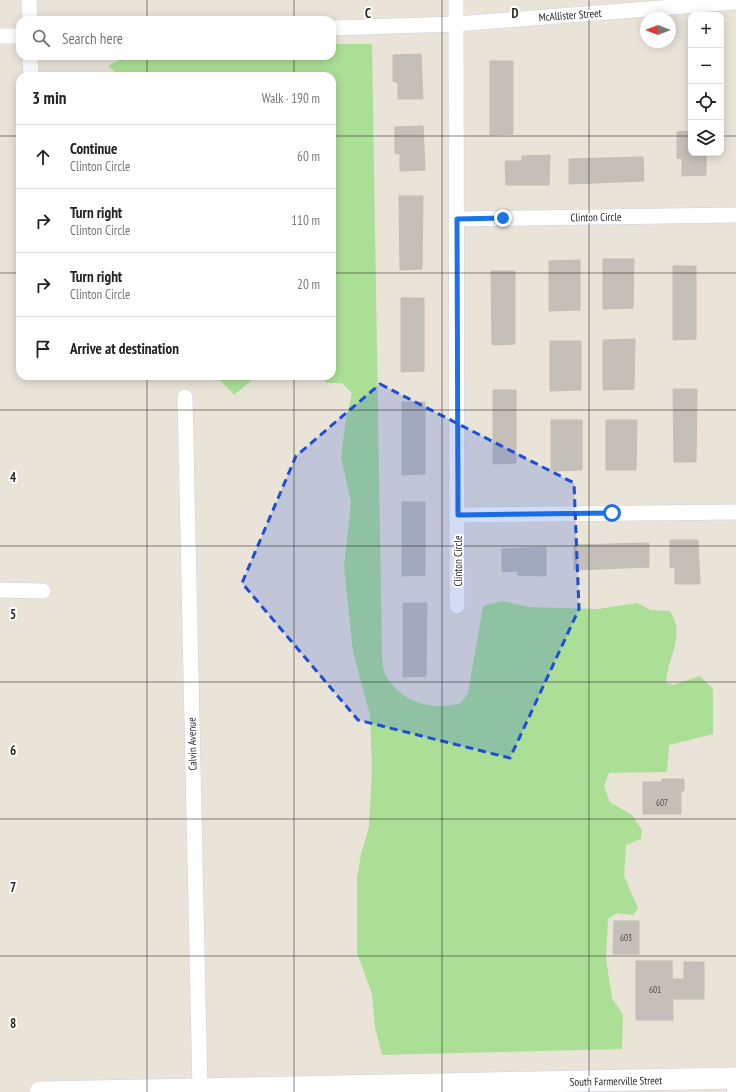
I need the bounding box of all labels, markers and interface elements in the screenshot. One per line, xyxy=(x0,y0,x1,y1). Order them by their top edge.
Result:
text: C xyxy=(365,5,371,22)
text: D xyxy=(512,5,519,22)
street label: McAllister Street xyxy=(538,6,602,24)
north arrow xyxy=(640,12,676,48)
map controls xyxy=(688,12,724,156)
button: + xyxy=(688,12,724,48)
search box xyxy=(16,16,336,60)
icon: search xyxy=(30,27,52,49)
text: Search here xyxy=(62,29,123,48)
button: − xyxy=(688,48,724,84)
button: locate xyxy=(688,84,724,120)
text: 3 min xyxy=(32,87,66,109)
text: Walk · 190 m xyxy=(262,90,320,107)
button: layers xyxy=(688,120,724,156)
text: Continue xyxy=(70,139,117,158)
icon: ahead xyxy=(32,146,54,168)
text: 60 m xyxy=(297,148,320,165)
text: Clinton Circle xyxy=(70,158,130,175)
text: Turn right xyxy=(70,203,122,222)
route end xyxy=(494,209,512,227)
icon: right xyxy=(32,210,54,232)
street label: Clinton Circle xyxy=(570,210,622,224)
text: 110 m xyxy=(291,212,320,229)
text: Clinton Circle xyxy=(70,222,130,239)
text: Turn right xyxy=(70,267,122,286)
icon: right xyxy=(32,274,54,296)
text: 20 m xyxy=(297,276,320,293)
text: Clinton Circle xyxy=(70,286,130,303)
icon: arrive xyxy=(32,338,54,360)
text: Arrive at destination xyxy=(70,339,179,358)
text: 4 xyxy=(10,469,17,486)
route start xyxy=(603,504,621,522)
street label: Clinton Circle xyxy=(451,535,465,587)
text: 5 xyxy=(10,606,16,623)
street label: Calvin Avenue xyxy=(185,717,199,771)
text: 6 xyxy=(10,742,16,759)
house number: 607 xyxy=(656,797,668,808)
text: 7 xyxy=(10,879,16,896)
house number: 603 xyxy=(620,932,632,943)
house number: 601 xyxy=(649,984,661,995)
text: 8 xyxy=(10,1015,16,1032)
street label: South Farmerville Street xyxy=(570,1073,662,1089)

